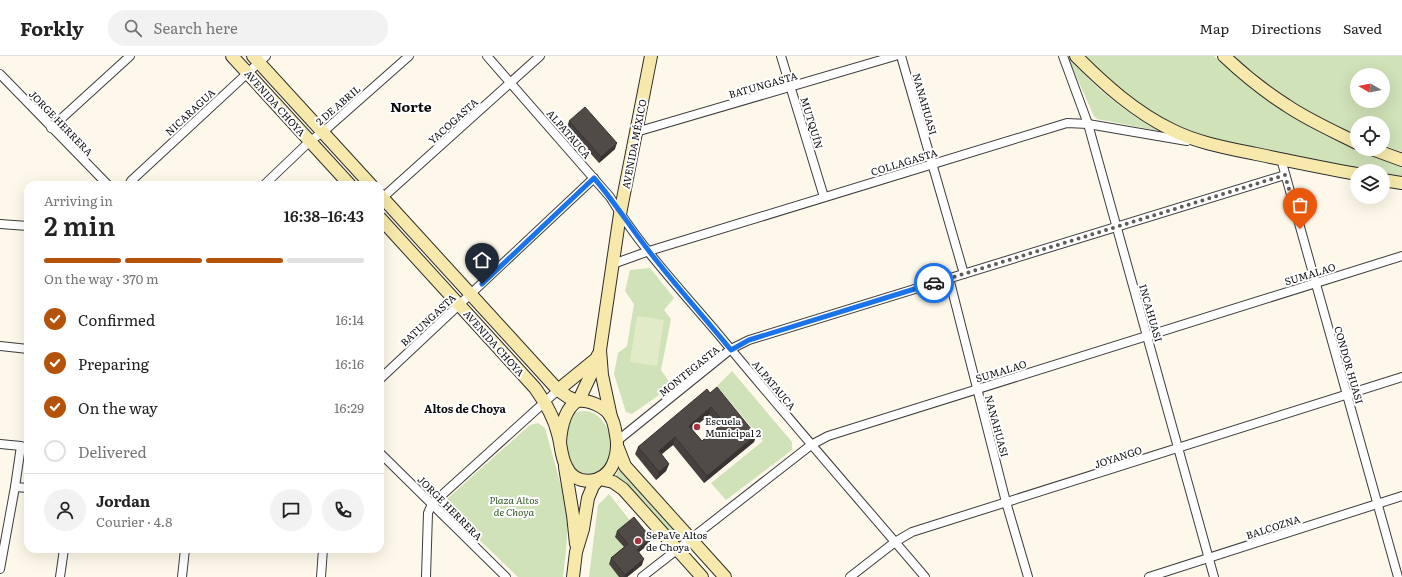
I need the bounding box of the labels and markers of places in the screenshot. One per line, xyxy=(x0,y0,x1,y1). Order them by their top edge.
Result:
pin xyxy=(1283,188,1317,229)
pin xyxy=(465,243,499,284)
place label: Escuela Municipal 2 xyxy=(705,413,761,440)
marker: Escuela Municipal 2 xyxy=(692,422,702,432)
place label: SePaVe Altos de Choya xyxy=(646,527,707,554)
marker: SePaVe Altos de Choya xyxy=(633,536,643,546)

